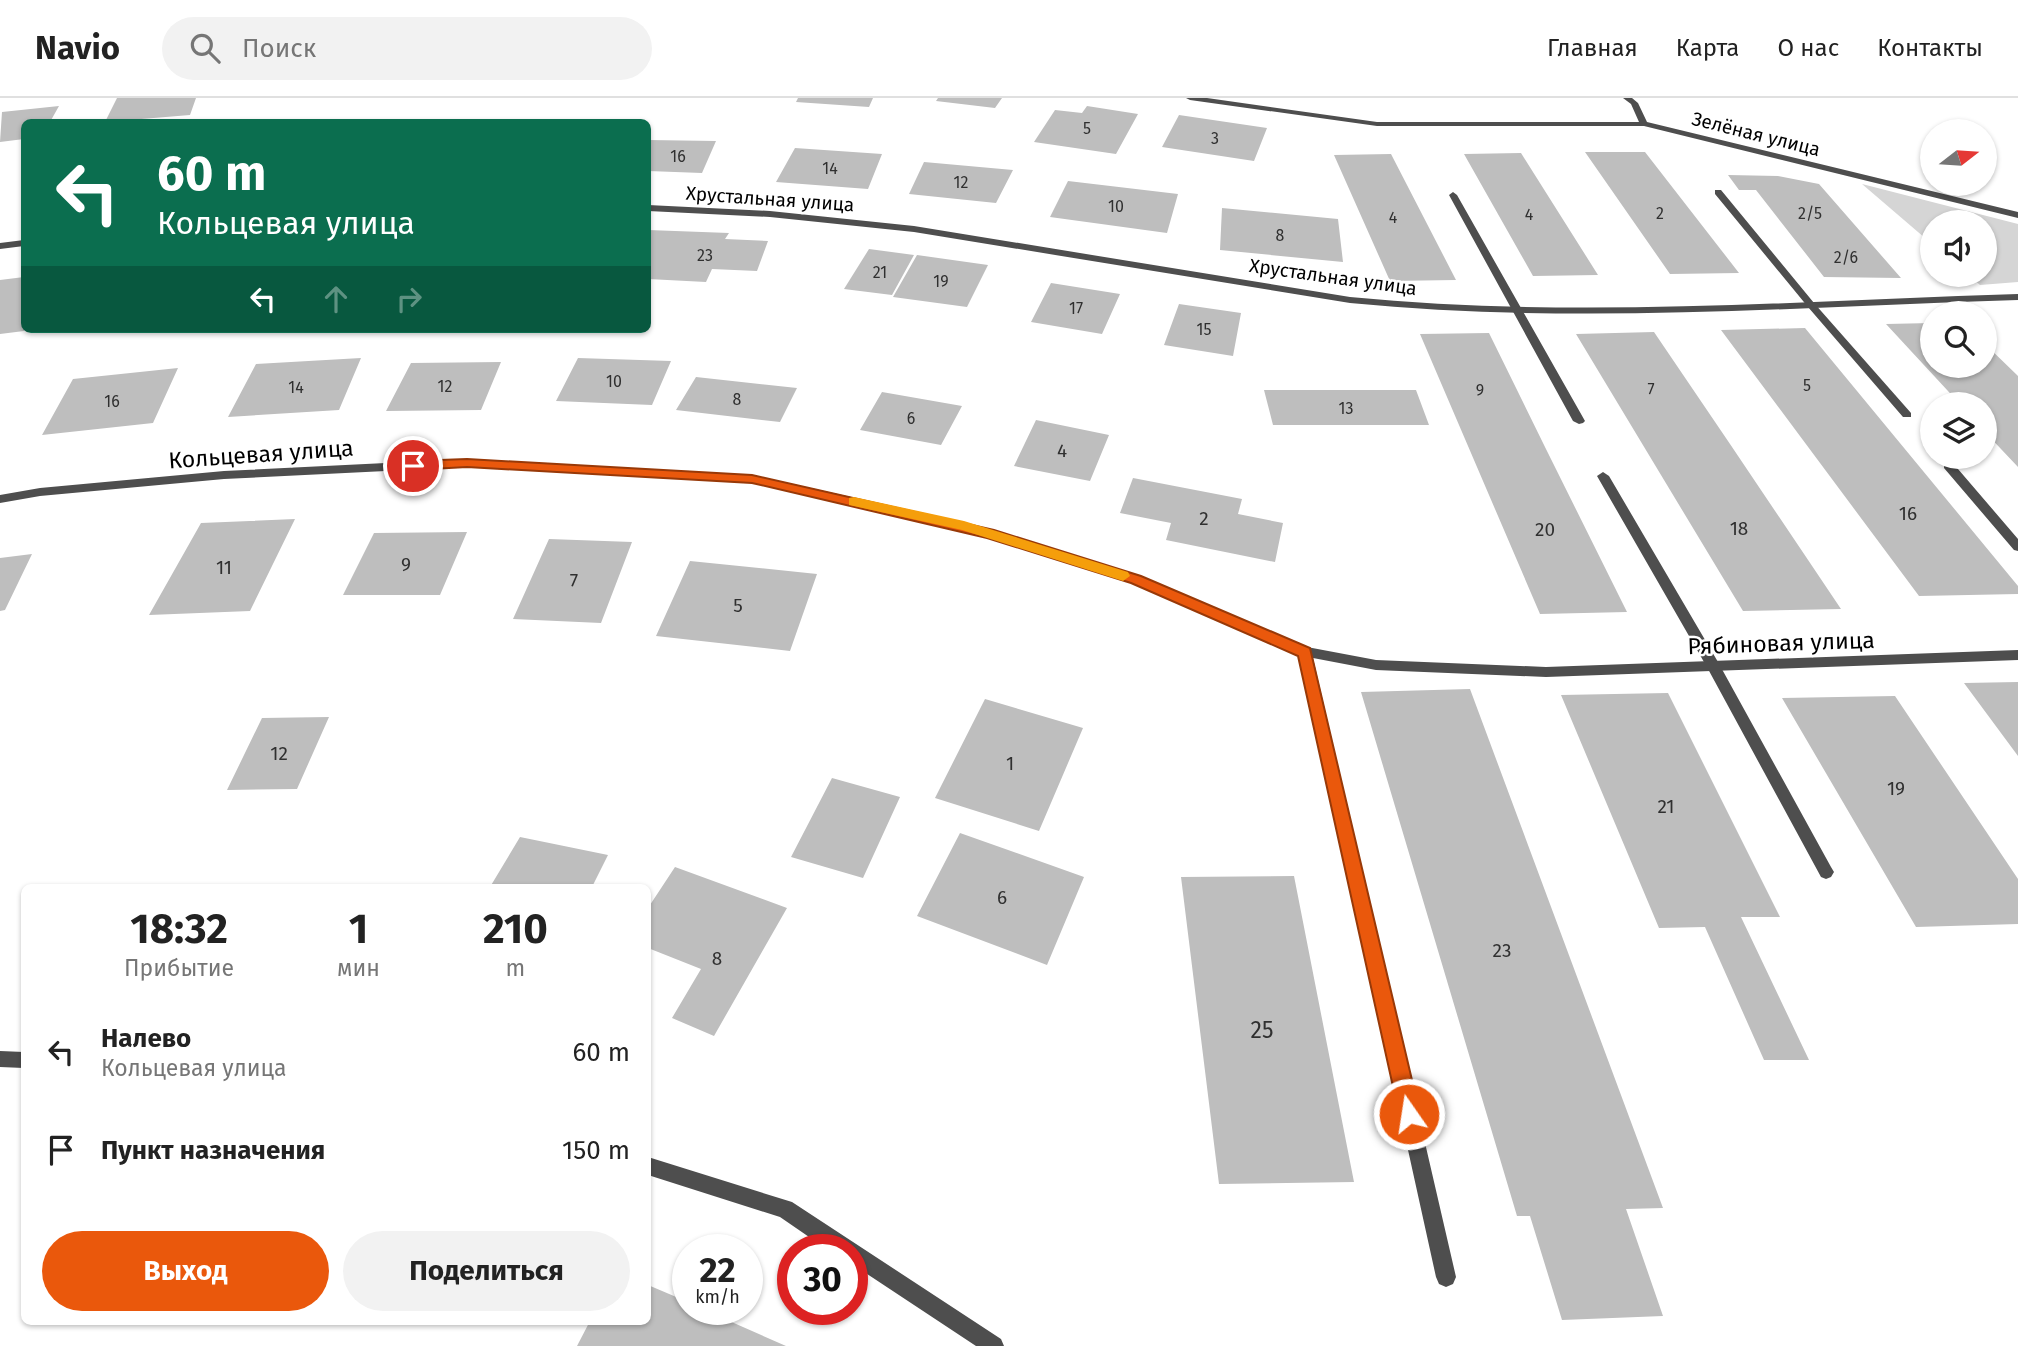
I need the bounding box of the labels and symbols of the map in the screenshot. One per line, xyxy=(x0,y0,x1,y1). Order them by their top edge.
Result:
street label: Зелёная улица xyxy=(1689,107,1823,161)
house number: 5 xyxy=(1083,119,1091,138)
north arrow xyxy=(1920,119,1997,196)
house number: 3 xyxy=(1211,129,1219,148)
house number: 16 xyxy=(670,147,686,166)
house number: 14 xyxy=(822,159,838,178)
house number: 12 xyxy=(954,173,968,192)
street label: Хрустальная улица xyxy=(685,182,855,216)
house number: 10 xyxy=(1108,197,1124,216)
house number: 2 xyxy=(1656,204,1664,223)
house number: 2/5 xyxy=(1798,204,1822,223)
house number: 4 xyxy=(1525,205,1534,224)
house number: 4 xyxy=(1389,208,1398,227)
house number: 8 xyxy=(1276,226,1285,245)
house number: 23 xyxy=(697,246,713,265)
house number: 2/6 xyxy=(1834,248,1858,267)
street label: Хрустальная улица xyxy=(1248,254,1418,300)
house number: 21 xyxy=(873,263,887,282)
house number: 19 xyxy=(933,272,949,291)
house number: 17 xyxy=(1069,299,1083,318)
house number: 15 xyxy=(1197,320,1211,339)
house number: 10 xyxy=(606,372,622,391)
house number: 5 xyxy=(1803,376,1811,395)
house number: 12 xyxy=(438,377,452,396)
house number: 14 xyxy=(288,378,304,397)
house number: 7 xyxy=(1647,380,1655,399)
house number: 9 xyxy=(1476,381,1484,400)
house number: 8 xyxy=(733,390,742,409)
house number: 16 xyxy=(104,392,120,411)
house number: 13 xyxy=(1339,399,1353,418)
house number: 6 xyxy=(907,409,915,428)
street label: Кольцевая улица xyxy=(168,434,354,474)
pin xyxy=(383,436,443,496)
house number: 4 xyxy=(1057,439,1067,462)
house number: 16 xyxy=(1899,502,1917,525)
house number: 2 xyxy=(1199,507,1209,530)
house number: 18 xyxy=(1730,517,1748,540)
house number: 20 xyxy=(1535,518,1555,541)
house number: 9 xyxy=(401,553,411,576)
house number: 11 xyxy=(216,556,232,579)
house number: 7 xyxy=(570,569,578,592)
house number: 5 xyxy=(733,594,743,617)
street label: Рябиновая улица xyxy=(1687,626,1875,660)
house number: 12 xyxy=(270,742,288,765)
house number: 1 xyxy=(1006,752,1014,775)
house number: 19 xyxy=(1887,777,1905,800)
house number: 21 xyxy=(1657,795,1675,818)
house number: 6 xyxy=(997,886,1007,909)
house number: 23 xyxy=(1493,939,1511,962)
house number: 8 xyxy=(712,947,722,970)
house number: 25 xyxy=(1251,1016,1273,1044)
position arrow xyxy=(1372,1077,1446,1151)
speed limit sign: 30 xyxy=(777,1234,868,1325)

